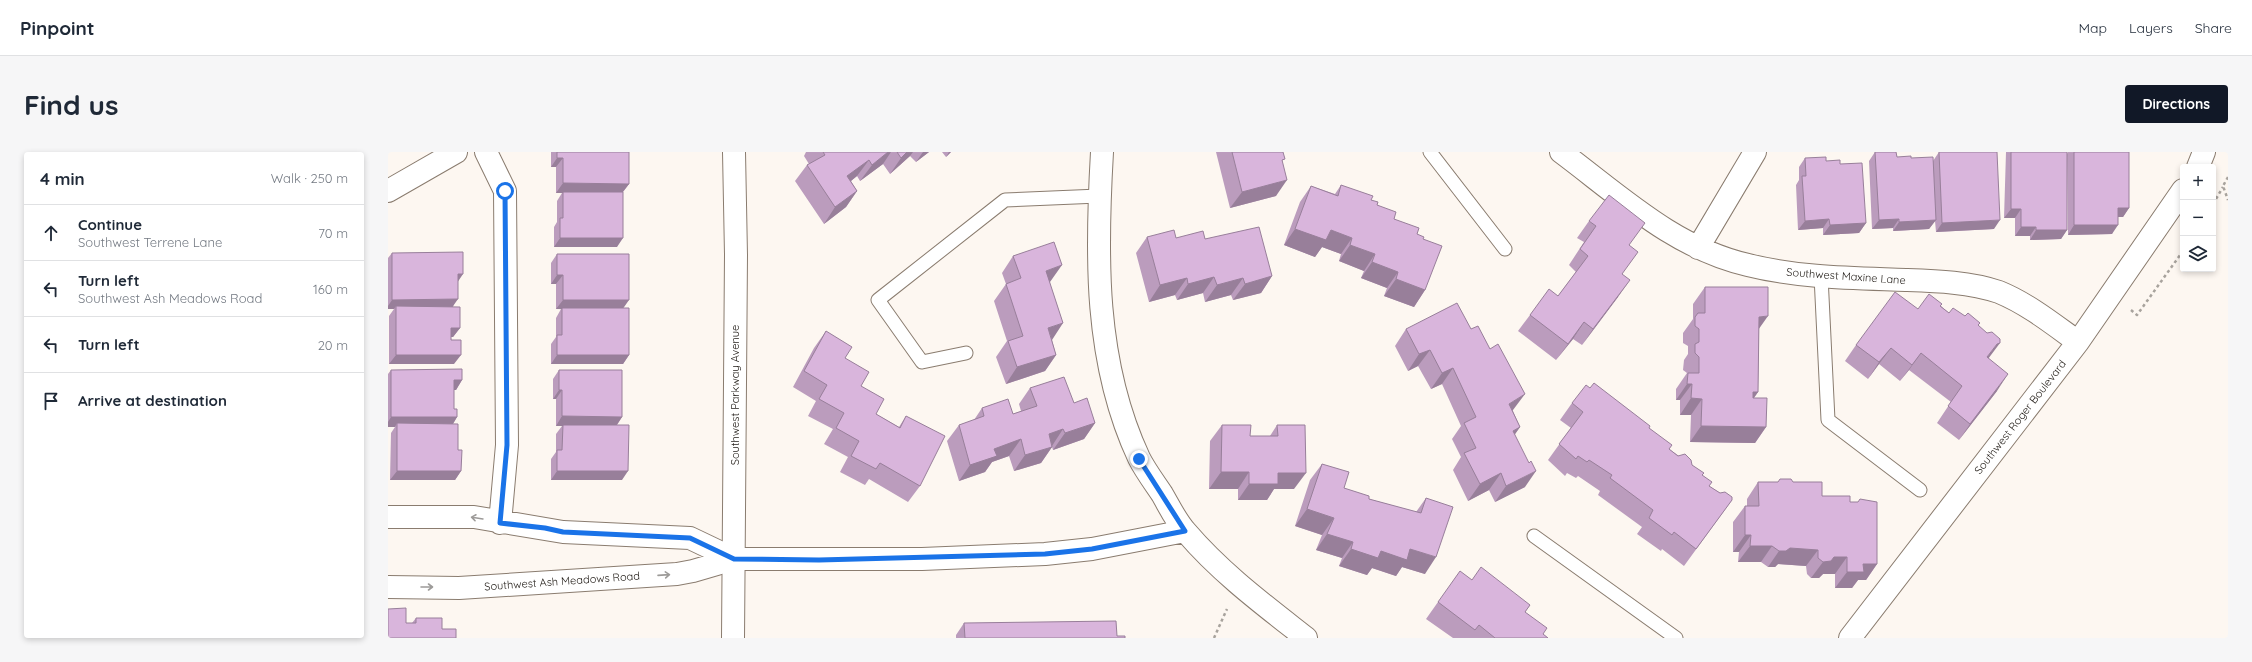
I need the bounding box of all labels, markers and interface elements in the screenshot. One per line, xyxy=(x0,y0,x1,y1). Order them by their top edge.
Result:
text: Pinpoint xyxy=(20,16,95,40)
text: Map xyxy=(2078,19,2107,37)
text: Layers xyxy=(2129,19,2173,37)
text: Share xyxy=(2195,19,2232,37)
button: Directions xyxy=(2125,85,2228,123)
text: Find us xyxy=(24,87,118,122)
map controls xyxy=(2180,164,2216,272)
button: + xyxy=(2180,164,2216,200)
text: 4 min xyxy=(40,168,85,189)
text: Walk · 250 m xyxy=(271,170,348,186)
route start xyxy=(496,182,514,200)
button: − xyxy=(2180,200,2216,236)
text: Continue xyxy=(78,215,142,234)
icon: ahead xyxy=(40,222,62,244)
text: 70 m xyxy=(318,225,348,241)
text: Southwest Terrene Lane xyxy=(78,234,222,250)
button: layers xyxy=(2180,236,2216,272)
street label: Southwest Maxine Lane xyxy=(1786,265,1906,287)
text: Turn left xyxy=(78,271,140,290)
icon: left xyxy=(40,278,62,300)
text: 160 m xyxy=(313,281,348,297)
text: Southwest Ash Meadows Road xyxy=(78,290,262,306)
street label: Southwest Parkway Avenue xyxy=(728,325,742,465)
icon: left xyxy=(40,334,62,356)
text: Turn left xyxy=(78,335,140,354)
text: 20 m xyxy=(318,337,348,353)
street label: Southwest Roger Boulevard xyxy=(1971,357,2069,477)
icon: arrive xyxy=(40,390,62,412)
text: Arrive at destination xyxy=(78,391,227,410)
route end xyxy=(1130,450,1148,468)
one-way arrow xyxy=(471,514,484,522)
street label: Southwest Ash Meadows Road xyxy=(484,569,640,593)
one-way arrow xyxy=(657,571,670,578)
one-way arrow xyxy=(420,583,433,591)

